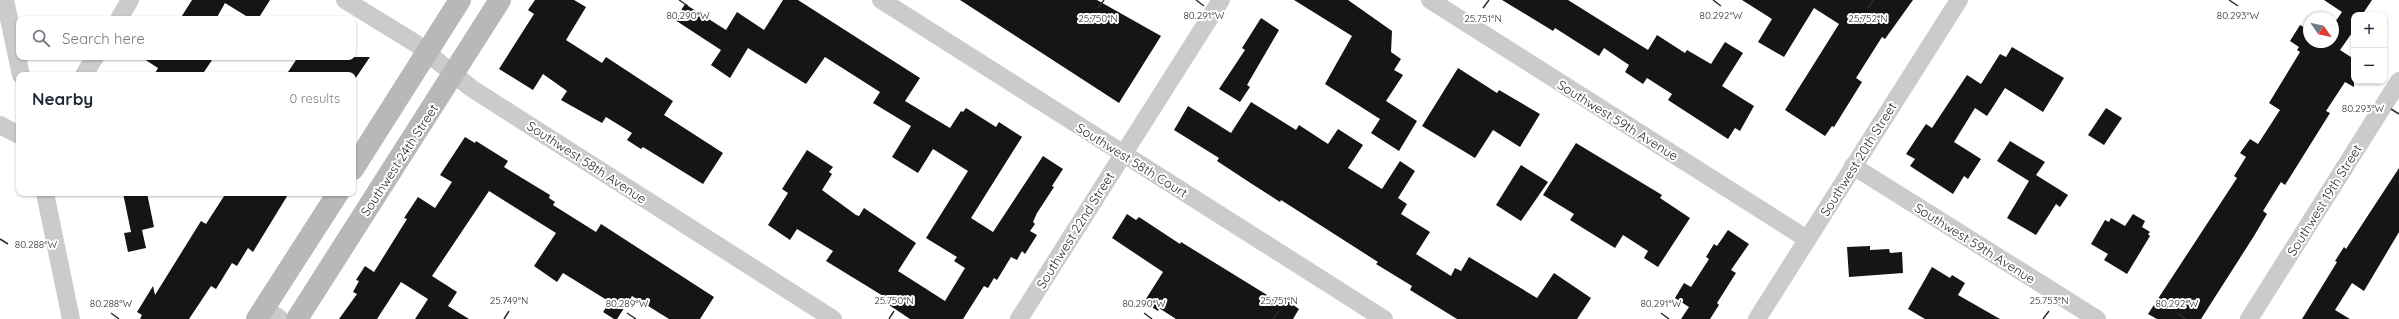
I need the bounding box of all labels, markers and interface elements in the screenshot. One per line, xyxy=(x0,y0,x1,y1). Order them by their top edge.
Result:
text: 80.290°W xyxy=(666,9,710,22)
text: 80.291°W xyxy=(1183,9,1225,22)
text: 80.292°W xyxy=(1700,9,1743,22)
text: 80.293°W xyxy=(2217,9,2260,22)
text: 25.750°N xyxy=(1078,12,1118,25)
text: 25.751°N xyxy=(1464,12,1502,25)
text: 25.752°N xyxy=(1848,12,1888,25)
north arrow xyxy=(2303,12,2339,48)
map controls xyxy=(2351,12,2387,84)
button: + xyxy=(2351,12,2387,48)
search box xyxy=(16,16,356,60)
icon: search xyxy=(30,27,52,49)
text: Search here xyxy=(62,29,145,48)
button: − xyxy=(2351,48,2387,84)
street label: Southwest 59th Avenue xyxy=(1555,76,1681,164)
text: Nearby xyxy=(32,88,93,109)
text: 0 results xyxy=(289,90,340,106)
street label: Southwest 20th Street xyxy=(1816,99,1900,219)
street label: Southwest 24th Street xyxy=(357,101,441,219)
text: 80.293°W xyxy=(2342,102,2385,115)
street label: Southwest 58th Avenue xyxy=(524,117,650,207)
street label: Southwest 58th Court xyxy=(1073,119,1191,201)
street label: Southwest 19th Street xyxy=(2283,141,2365,259)
street label: Southwest 22nd Street xyxy=(1033,169,1117,291)
street label: Southwest 59th Avenue xyxy=(1912,199,2038,287)
text: 80.288°W xyxy=(15,238,58,251)
text: 25.749°N xyxy=(490,294,528,307)
text: 25.750°N xyxy=(874,294,914,307)
text: 25.751°N xyxy=(1260,294,1298,307)
text: 25.753°N xyxy=(2030,294,2068,307)
text: 80.288°W xyxy=(90,297,133,310)
text: 80.289°W xyxy=(606,297,649,310)
text: 80.290°W xyxy=(1122,297,1166,310)
text: 80.291°W xyxy=(1640,297,1682,310)
text: 80.292°W xyxy=(2156,297,2199,310)

